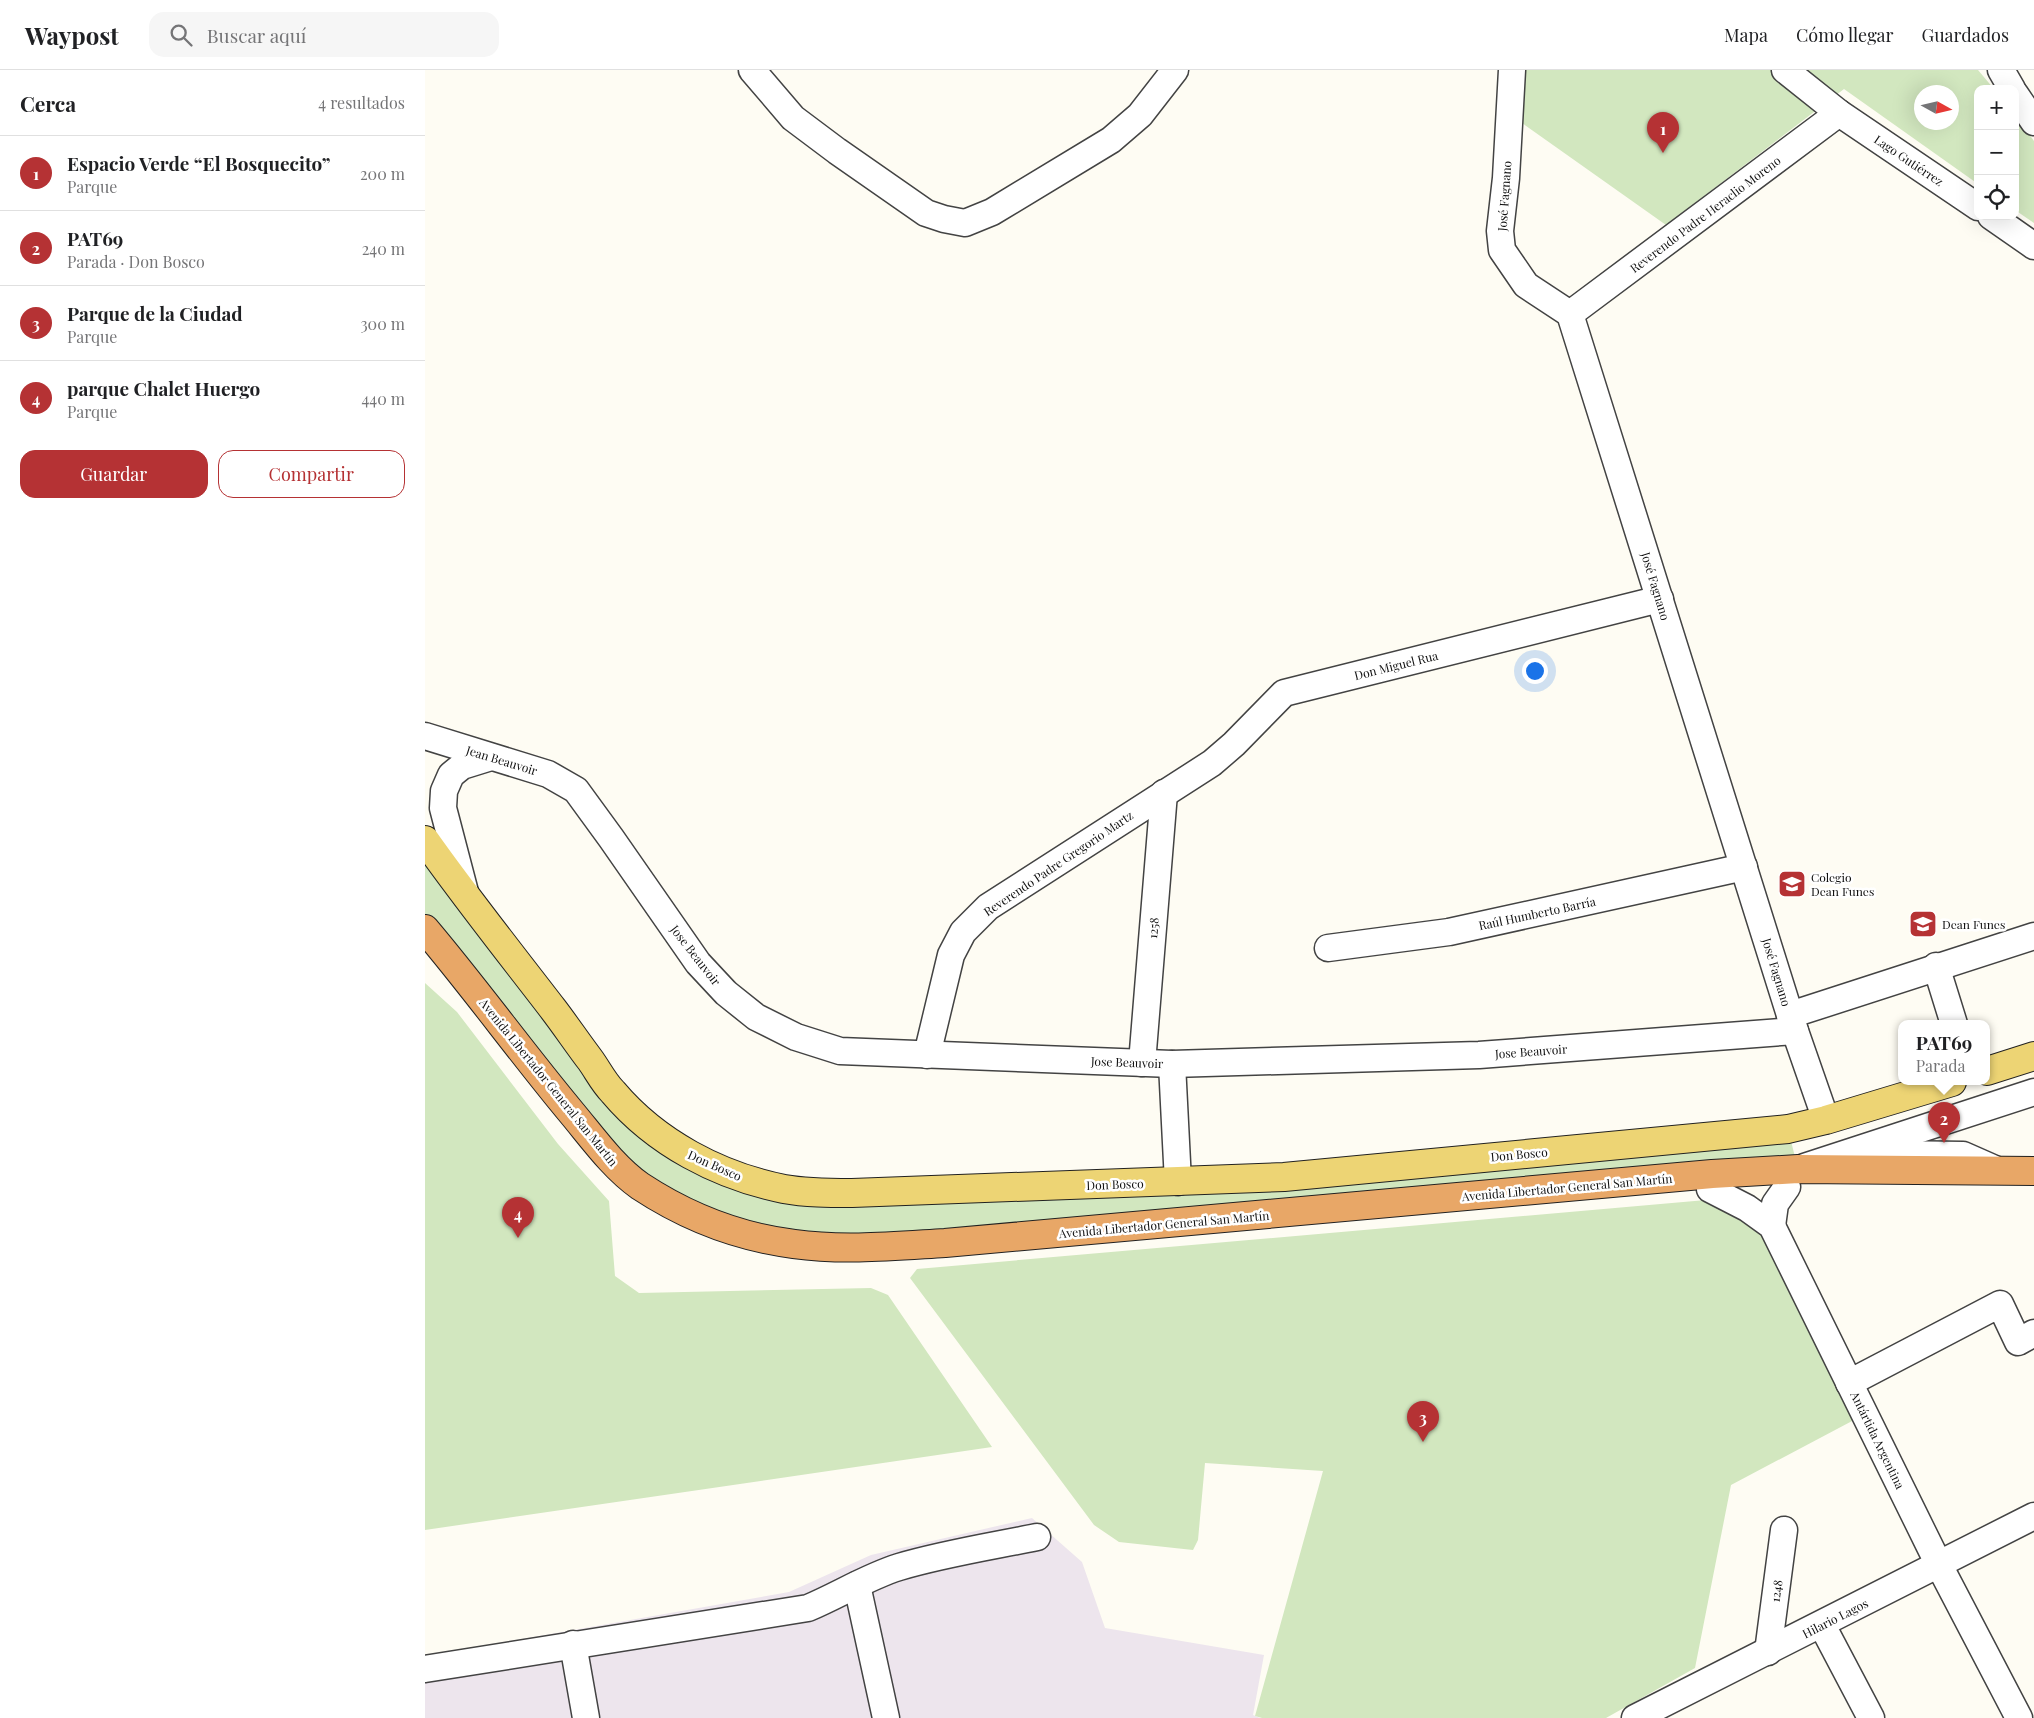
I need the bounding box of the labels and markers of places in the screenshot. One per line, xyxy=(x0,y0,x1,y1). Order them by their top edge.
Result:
pin: 1 xyxy=(1647,112,1679,153)
school or university icon: Colegio Dean Funes xyxy=(1777,869,1807,899)
place label: Colegio Dean Funes xyxy=(1811,869,1874,899)
school or university icon: Dean Funes xyxy=(1908,909,1938,939)
place label: Dean Funes xyxy=(1942,916,2005,932)
pin: 2 xyxy=(1928,1102,1960,1143)
pin: 4 xyxy=(502,1197,534,1238)
pin: 3 xyxy=(1407,1401,1439,1442)

